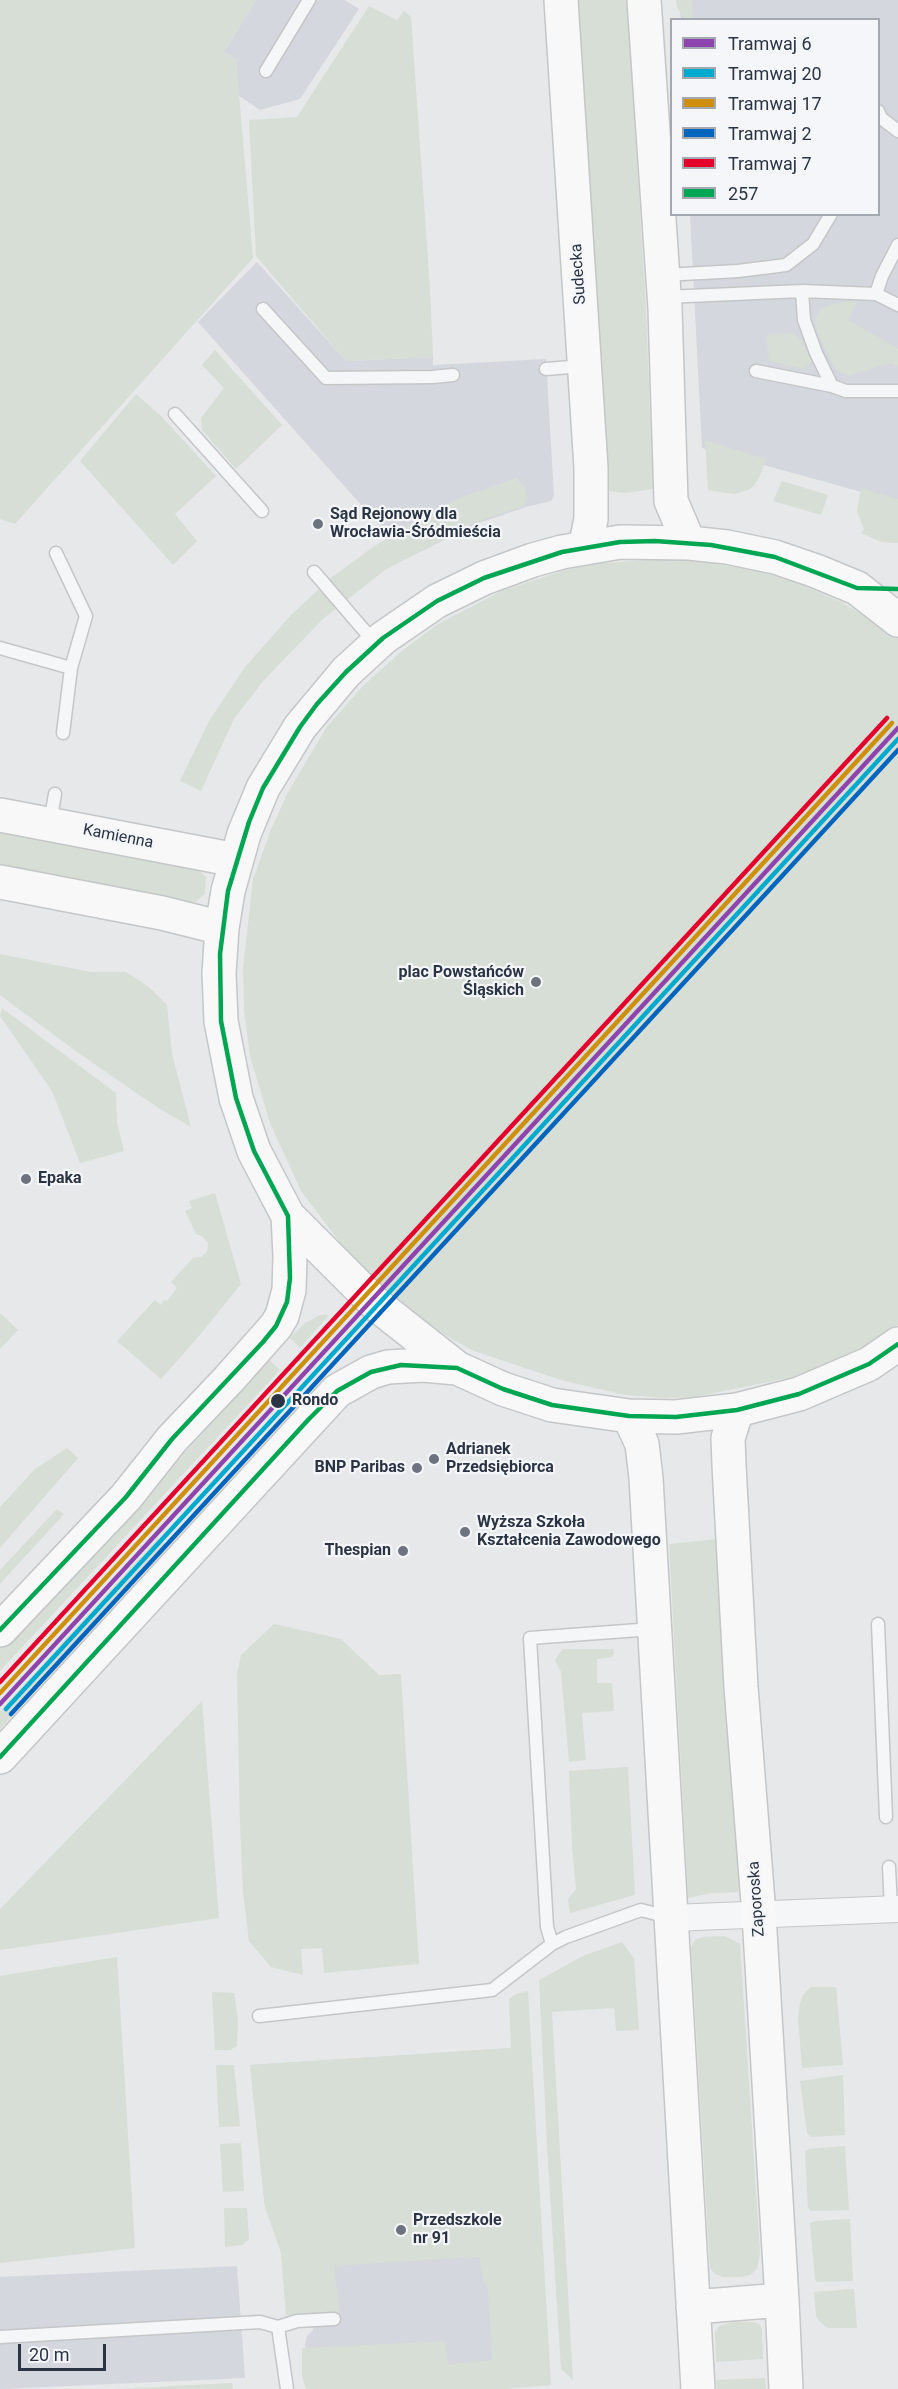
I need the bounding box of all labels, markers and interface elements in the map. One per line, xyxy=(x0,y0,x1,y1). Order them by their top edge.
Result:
legend xyxy=(670,18,880,216)
text: Tramwaj 6 xyxy=(728,33,812,54)
text: Tramwaj 20 xyxy=(728,63,822,84)
text: Tramwaj 17 xyxy=(728,93,822,114)
text: Tramwaj 2 xyxy=(728,123,812,144)
text: Tramwaj 7 xyxy=(728,153,812,174)
text: 257 xyxy=(728,183,758,204)
street label: Sudecka xyxy=(567,243,591,305)
place label: Sąd Rejonowy dla Wrocławia-Śródmieścia xyxy=(330,505,501,543)
marker: Sąd Rejonowy dla Wrocławia-Śródmieścia xyxy=(311,517,325,531)
street label: Kamienna xyxy=(81,821,155,853)
place label: plac Powstańców Śląskich xyxy=(399,963,524,1001)
marker: plac Powstańców Śląskich xyxy=(529,975,543,989)
place label: Epaka xyxy=(38,1169,82,1189)
marker: Epaka xyxy=(19,1172,33,1186)
place label: Rondo xyxy=(292,1391,338,1411)
marker: Rondo xyxy=(269,1392,287,1410)
place label: Adrianek Przedsiębiorca xyxy=(446,1440,554,1478)
marker: Adrianek Przedsiębiorca xyxy=(427,1452,441,1466)
place label: BNP Paribas xyxy=(315,1458,405,1478)
marker: BNP Paribas xyxy=(410,1461,424,1475)
place label: Wyższa Szkoła Kształcenia Zawodowego xyxy=(477,1513,661,1551)
marker: Wyższa Szkoła Kształcenia Zawodowego xyxy=(458,1525,472,1539)
place label: Thespian xyxy=(325,1541,391,1561)
marker: Thespian xyxy=(396,1544,410,1558)
street label: Zaporoska xyxy=(745,1860,769,1938)
place label: Przedszkole nr 91 xyxy=(413,2211,502,2249)
marker: Przedszkole nr 91 xyxy=(394,2223,408,2237)
scale bar xyxy=(21,2332,110,2370)
text: 20 m xyxy=(29,2344,69,2365)

